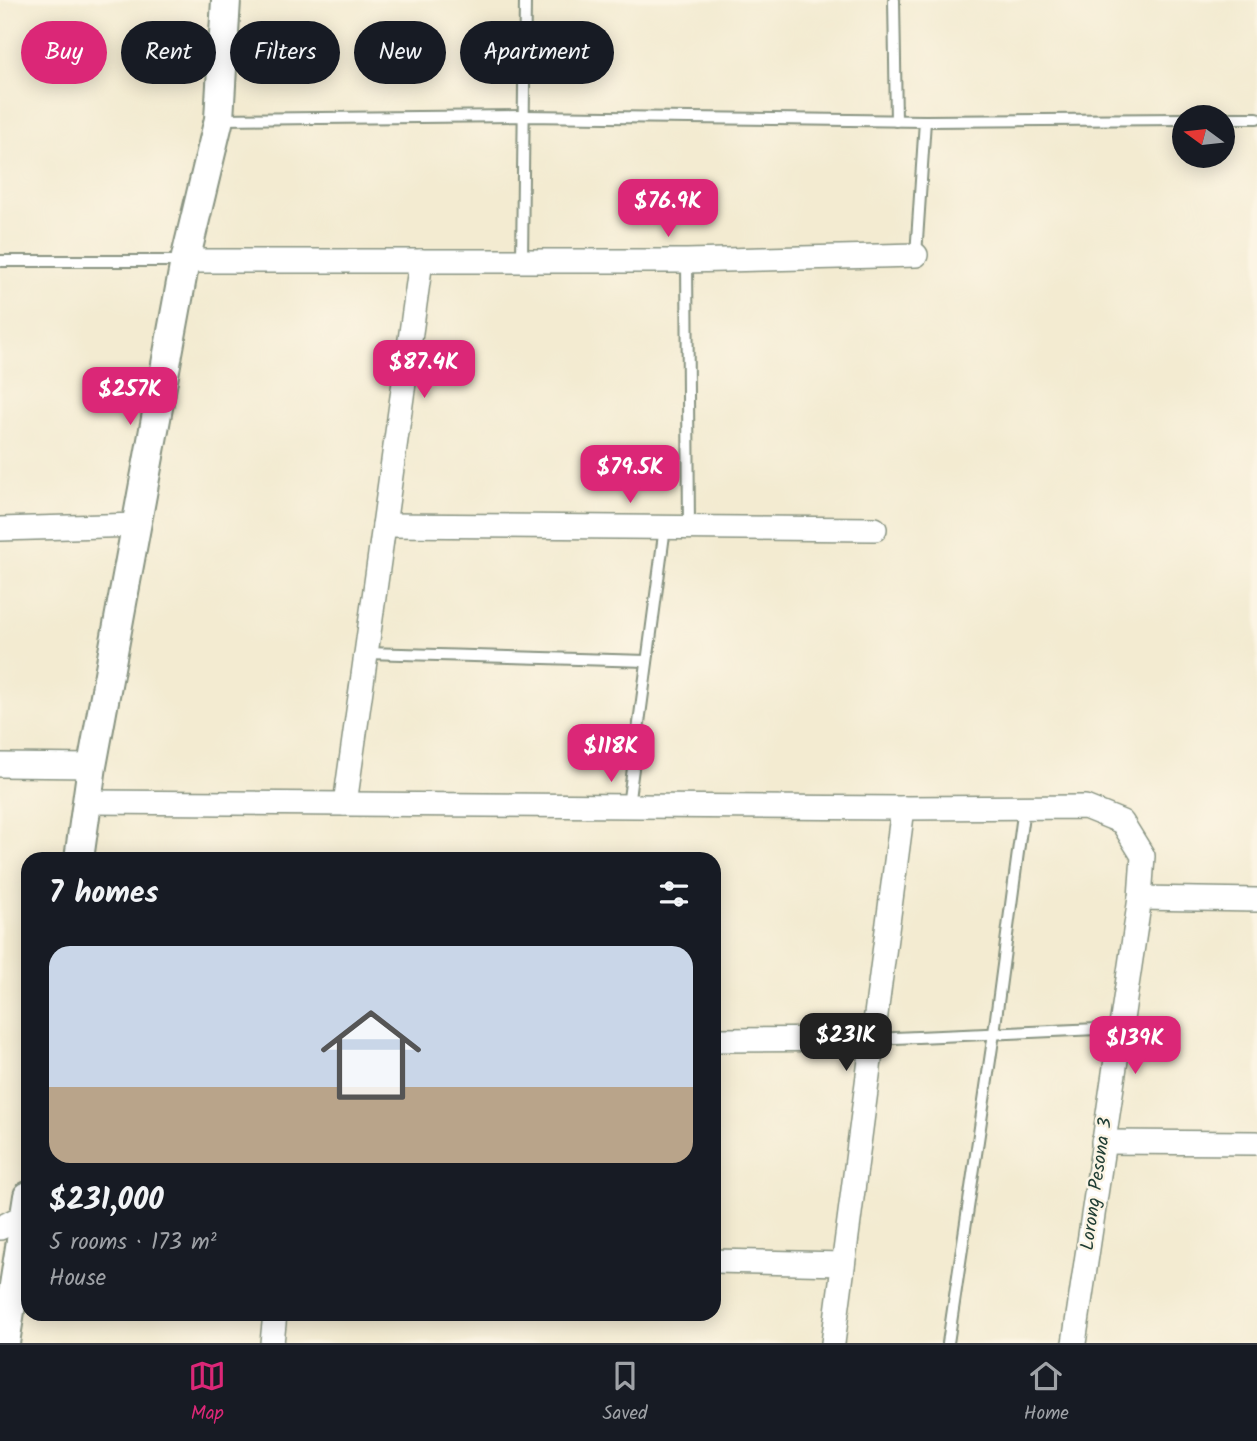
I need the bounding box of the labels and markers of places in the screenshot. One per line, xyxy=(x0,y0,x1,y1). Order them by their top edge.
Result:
pin: $76.9K xyxy=(611,180,725,239)
pin: $87.4K xyxy=(367,340,481,400)
pin: $257K xyxy=(81,368,179,427)
pin: $79.5K xyxy=(573,446,687,505)
pin: $118K xyxy=(562,724,660,784)
pin: $231K xyxy=(797,1014,895,1073)
pin: $139K xyxy=(1086,1016,1184,1076)

